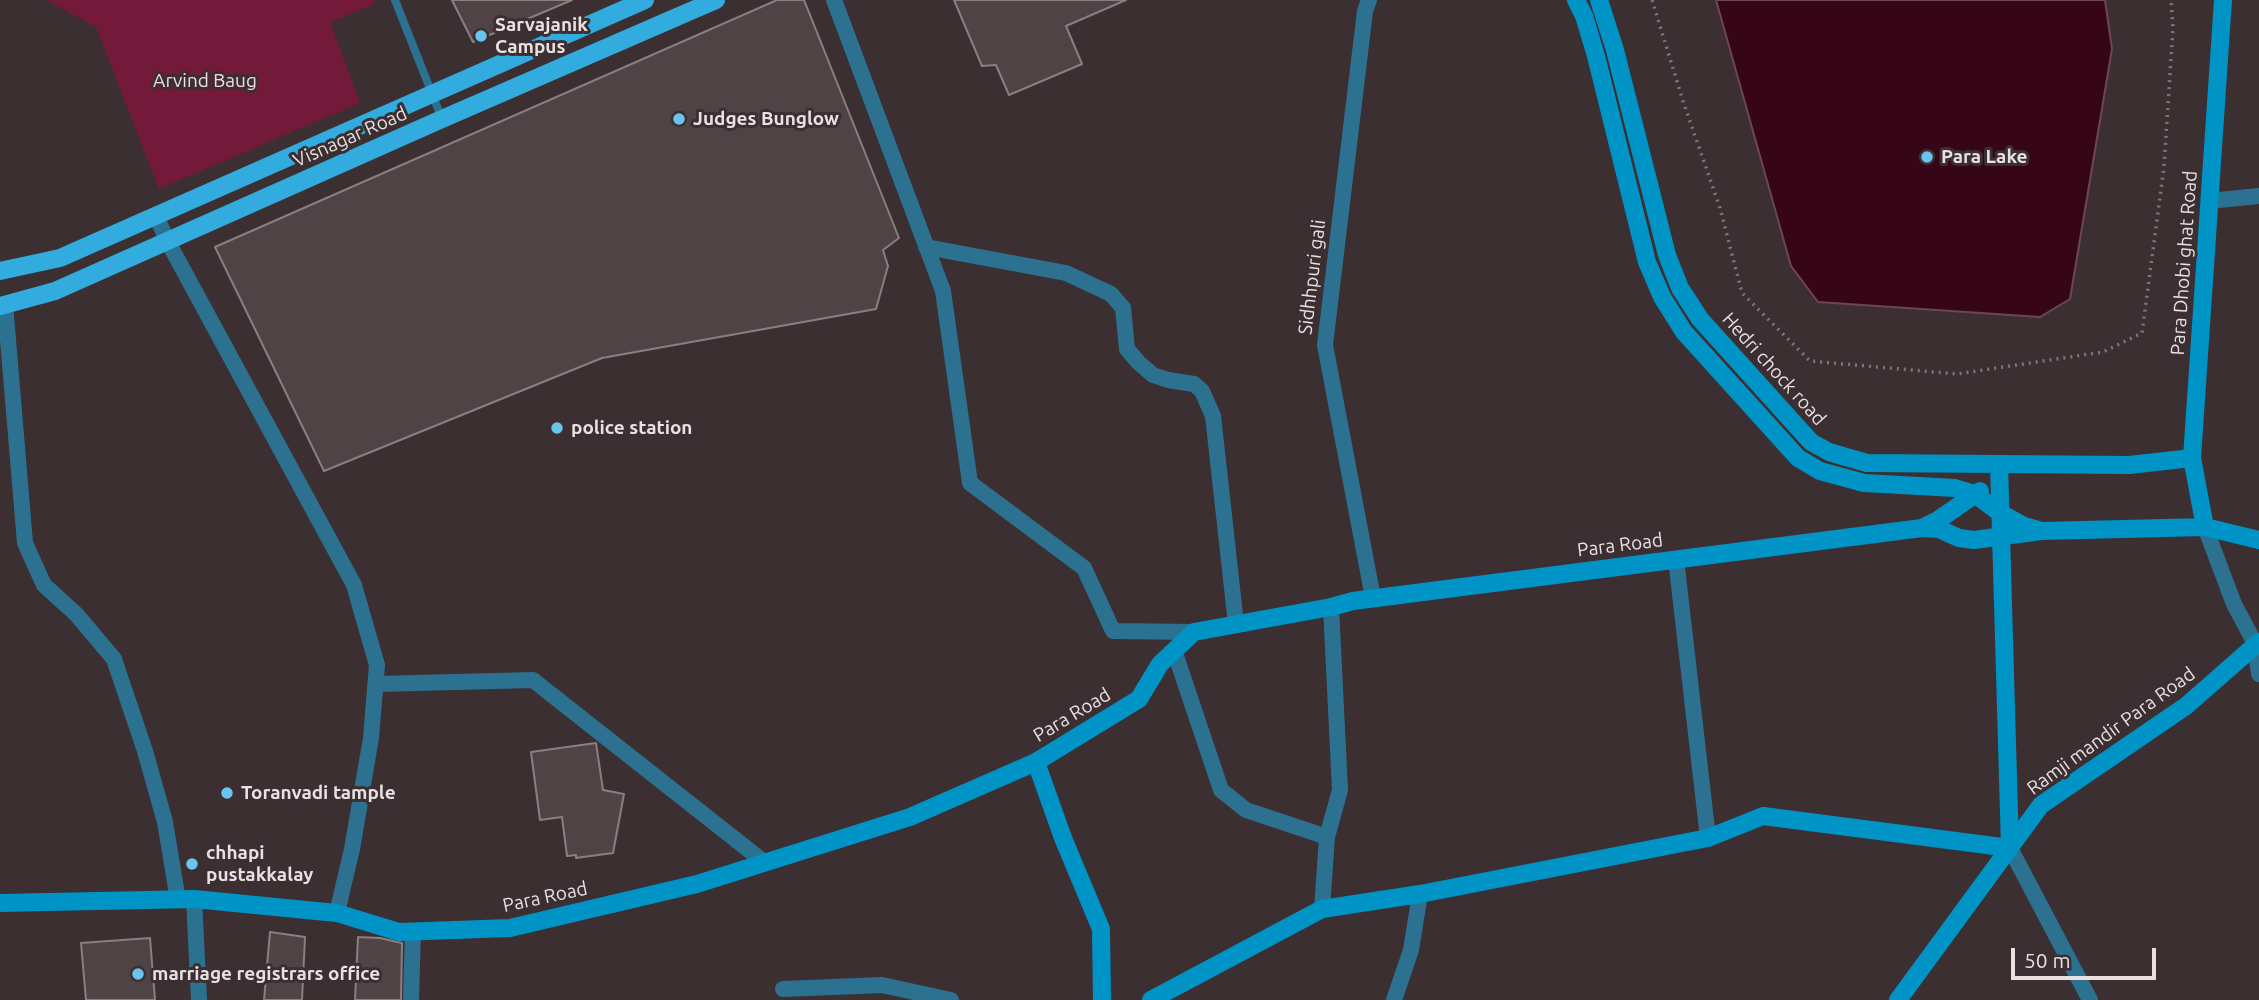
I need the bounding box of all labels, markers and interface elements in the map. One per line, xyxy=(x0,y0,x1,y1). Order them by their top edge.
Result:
place label: Sarvajanik Campus xyxy=(495,14,588,58)
marker: Sarvajanik Campus xyxy=(473,28,489,44)
park label: Arvind Baug xyxy=(153,70,257,92)
street label: Visnagar Road xyxy=(290,102,410,172)
place label: Judges Bunglow xyxy=(693,108,839,130)
marker: Judges Bunglow xyxy=(671,111,687,127)
place label: Para Lake xyxy=(1941,146,2027,168)
marker: Para Lake xyxy=(1919,149,1935,165)
street label: Para Dhobi ghat Road xyxy=(2166,170,2202,356)
street label: Sidhhpuri gali xyxy=(1294,218,1330,336)
street label: Hedri chock road xyxy=(1717,308,1831,430)
place label: police station xyxy=(571,417,692,439)
marker: police station xyxy=(549,420,565,436)
street label: Para Road xyxy=(1576,528,1664,562)
street label: Ramji mandir Para Road xyxy=(2023,662,2199,800)
street label: Para Road xyxy=(1029,683,1115,747)
place label: Toranvadi tample xyxy=(241,782,396,804)
marker: Toranvadi tample xyxy=(219,785,235,801)
place label: chhapi pustakkalay xyxy=(206,842,313,886)
marker: chhapi pustakkalay xyxy=(184,856,200,872)
street label: Para Road xyxy=(501,877,589,917)
scale bar xyxy=(2014,934,2159,978)
text: 50 m xyxy=(2024,948,2071,972)
place label: marriage registrars office xyxy=(152,963,380,985)
marker: marriage registrars office xyxy=(130,966,146,982)

